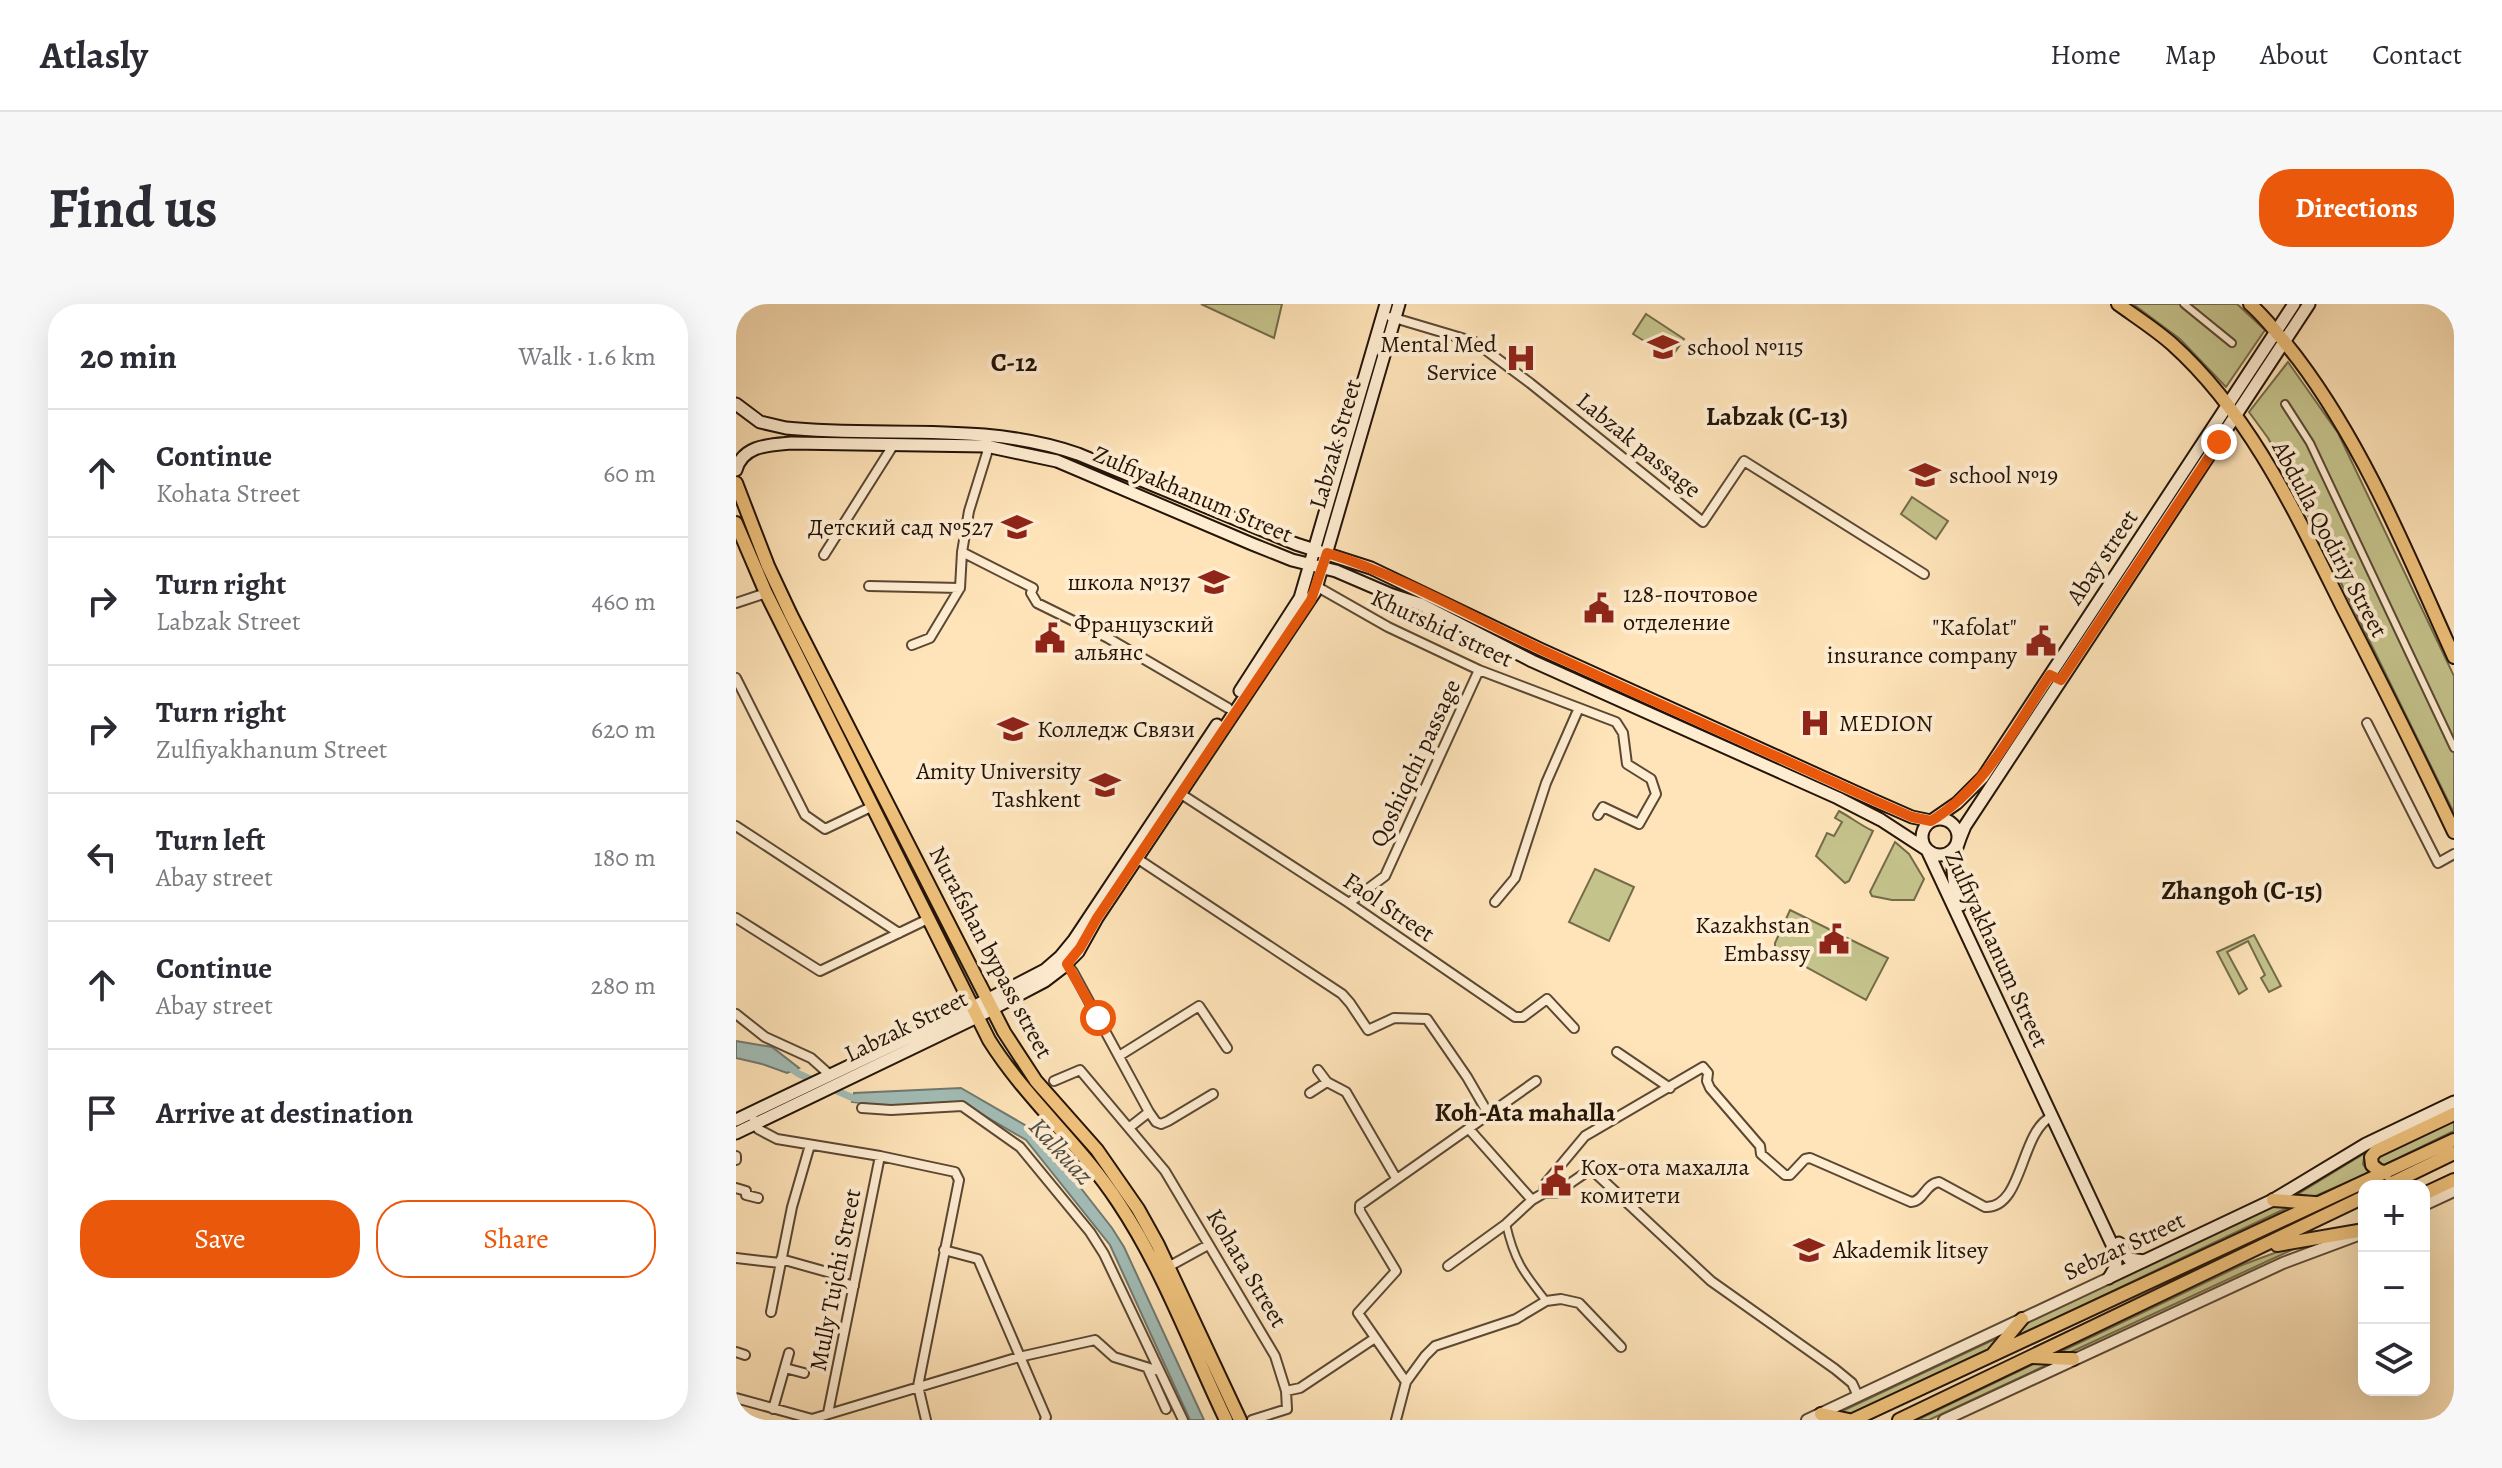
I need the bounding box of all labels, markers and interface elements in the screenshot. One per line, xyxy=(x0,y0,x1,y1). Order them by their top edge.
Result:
text: Atlasly xyxy=(40,29,148,81)
text: Home xyxy=(2050,36,2121,74)
text: Map xyxy=(2165,36,2216,74)
text: About xyxy=(2260,36,2328,74)
text: Contact xyxy=(2372,36,2462,74)
button: Directions xyxy=(2259,169,2454,247)
text: Find us xyxy=(48,170,218,246)
place label: Mental Med Service xyxy=(1380,328,1497,388)
school or university icon: school №115 xyxy=(1646,330,1680,364)
place label: school №115 xyxy=(1687,331,1804,363)
text: 20 min xyxy=(80,333,177,380)
text: Walk · 1.6 km xyxy=(518,339,656,374)
hospital icon: Mental Med Service xyxy=(1504,341,1538,375)
district label: C-12 xyxy=(991,345,1038,380)
street label: Labzak Street xyxy=(1301,375,1369,513)
street label: Labzak passage xyxy=(1570,385,1708,505)
district label: Labzak (C-13) xyxy=(1706,399,1848,434)
route end xyxy=(2201,424,2237,460)
street label: Abdulla Qodiriy Street xyxy=(2264,434,2395,643)
text: Continue xyxy=(156,436,272,476)
street label: Zulfiyakhanum Street xyxy=(1088,438,1298,550)
icon: ahead xyxy=(80,451,124,495)
text: 60 m xyxy=(603,456,656,491)
school or university icon: school №19 xyxy=(1908,458,1942,492)
place label: school №19 xyxy=(1949,459,2058,491)
text: Kohata Street xyxy=(156,476,300,511)
street label: Abay street xyxy=(2058,503,2145,611)
school or university icon: Детский сад №527 xyxy=(1000,510,1034,544)
place label: Детский сад №527 xyxy=(808,511,994,543)
text: Turn right xyxy=(156,564,286,604)
school or university icon: школа №137 xyxy=(1197,565,1231,599)
place label: школа №137 xyxy=(1067,566,1191,598)
place label: 128-почтовое отделение xyxy=(1623,578,1758,638)
icon: right xyxy=(80,579,124,623)
street label: Khurshid street xyxy=(1366,581,1518,675)
text: 460 m xyxy=(592,584,656,619)
public building icon: 128-почтовое отделение xyxy=(1582,591,1616,625)
text: Labzak Street xyxy=(156,604,301,639)
place label: Французский альянс xyxy=(1074,608,1214,668)
place label: "Kafolat" insurance company xyxy=(1827,611,2017,671)
public building icon: Французский альянс xyxy=(1033,621,1067,655)
public building icon: "Kafolat" insurance company xyxy=(2024,624,2058,658)
street label: Qoshiqchi passage xyxy=(1362,674,1468,852)
text: Turn right xyxy=(156,692,286,732)
hospital icon: MEDION xyxy=(1798,706,1832,740)
icon: right xyxy=(80,707,124,751)
place label: MEDION xyxy=(1839,707,1933,739)
text: 620 m xyxy=(591,712,656,747)
school or university icon: Колледж Связи xyxy=(996,712,1030,746)
place label: Колледж Связи xyxy=(1037,713,1195,745)
text: Zulfiyakhanum Street xyxy=(156,732,387,767)
place label: Amity University Tashkent xyxy=(915,755,1081,815)
school or university icon: Amity University Tashkent xyxy=(1088,768,1122,802)
text: Turn left xyxy=(156,820,265,860)
icon: left xyxy=(80,835,124,879)
text: 180 m xyxy=(594,840,656,875)
street label: Nurafshan bypass street xyxy=(921,840,1061,1064)
street label: Zulfiyakhanum Street xyxy=(1937,845,2057,1053)
text: Abay street xyxy=(156,860,273,895)
street label: Faol Street xyxy=(1337,865,1441,949)
district label: Zhangoh (C-15) xyxy=(2161,873,2323,908)
place label: Kazakhstan Embassy xyxy=(1695,909,1810,969)
public building icon: Kazakhstan Embassy xyxy=(1817,922,1851,956)
text: Continue xyxy=(156,948,272,988)
icon: ahead xyxy=(80,963,124,1007)
text: 280 m xyxy=(590,968,656,1003)
street label: Labzak Street xyxy=(839,982,973,1070)
text: Abay street xyxy=(156,988,273,1023)
route start xyxy=(1080,1000,1116,1036)
icon: arrive xyxy=(80,1091,124,1135)
text: Arrive at destination xyxy=(156,1093,413,1133)
district label: Koh-Ata mahalla xyxy=(1435,1095,1616,1130)
water label: Kalkuaz xyxy=(1021,1110,1101,1193)
place label: Кох-ота махалла комитети xyxy=(1580,1151,1750,1211)
public building icon: Кох-ота махалла комитети xyxy=(1539,1164,1573,1198)
map controls xyxy=(2358,1180,2430,1396)
button: + xyxy=(2358,1180,2430,1252)
street label: Mully Tujchi Street xyxy=(802,1186,868,1374)
button: Save xyxy=(80,1200,360,1278)
button: Share xyxy=(376,1200,656,1278)
street label: Kohata Street xyxy=(1199,1203,1295,1333)
street label: Sebzar Street xyxy=(2058,1204,2190,1288)
school or university icon: Akademik litsey xyxy=(1792,1233,1826,1267)
place label: Akademik litsey xyxy=(1832,1234,1988,1266)
button: − xyxy=(2358,1252,2430,1324)
button: layers xyxy=(2358,1324,2430,1396)

